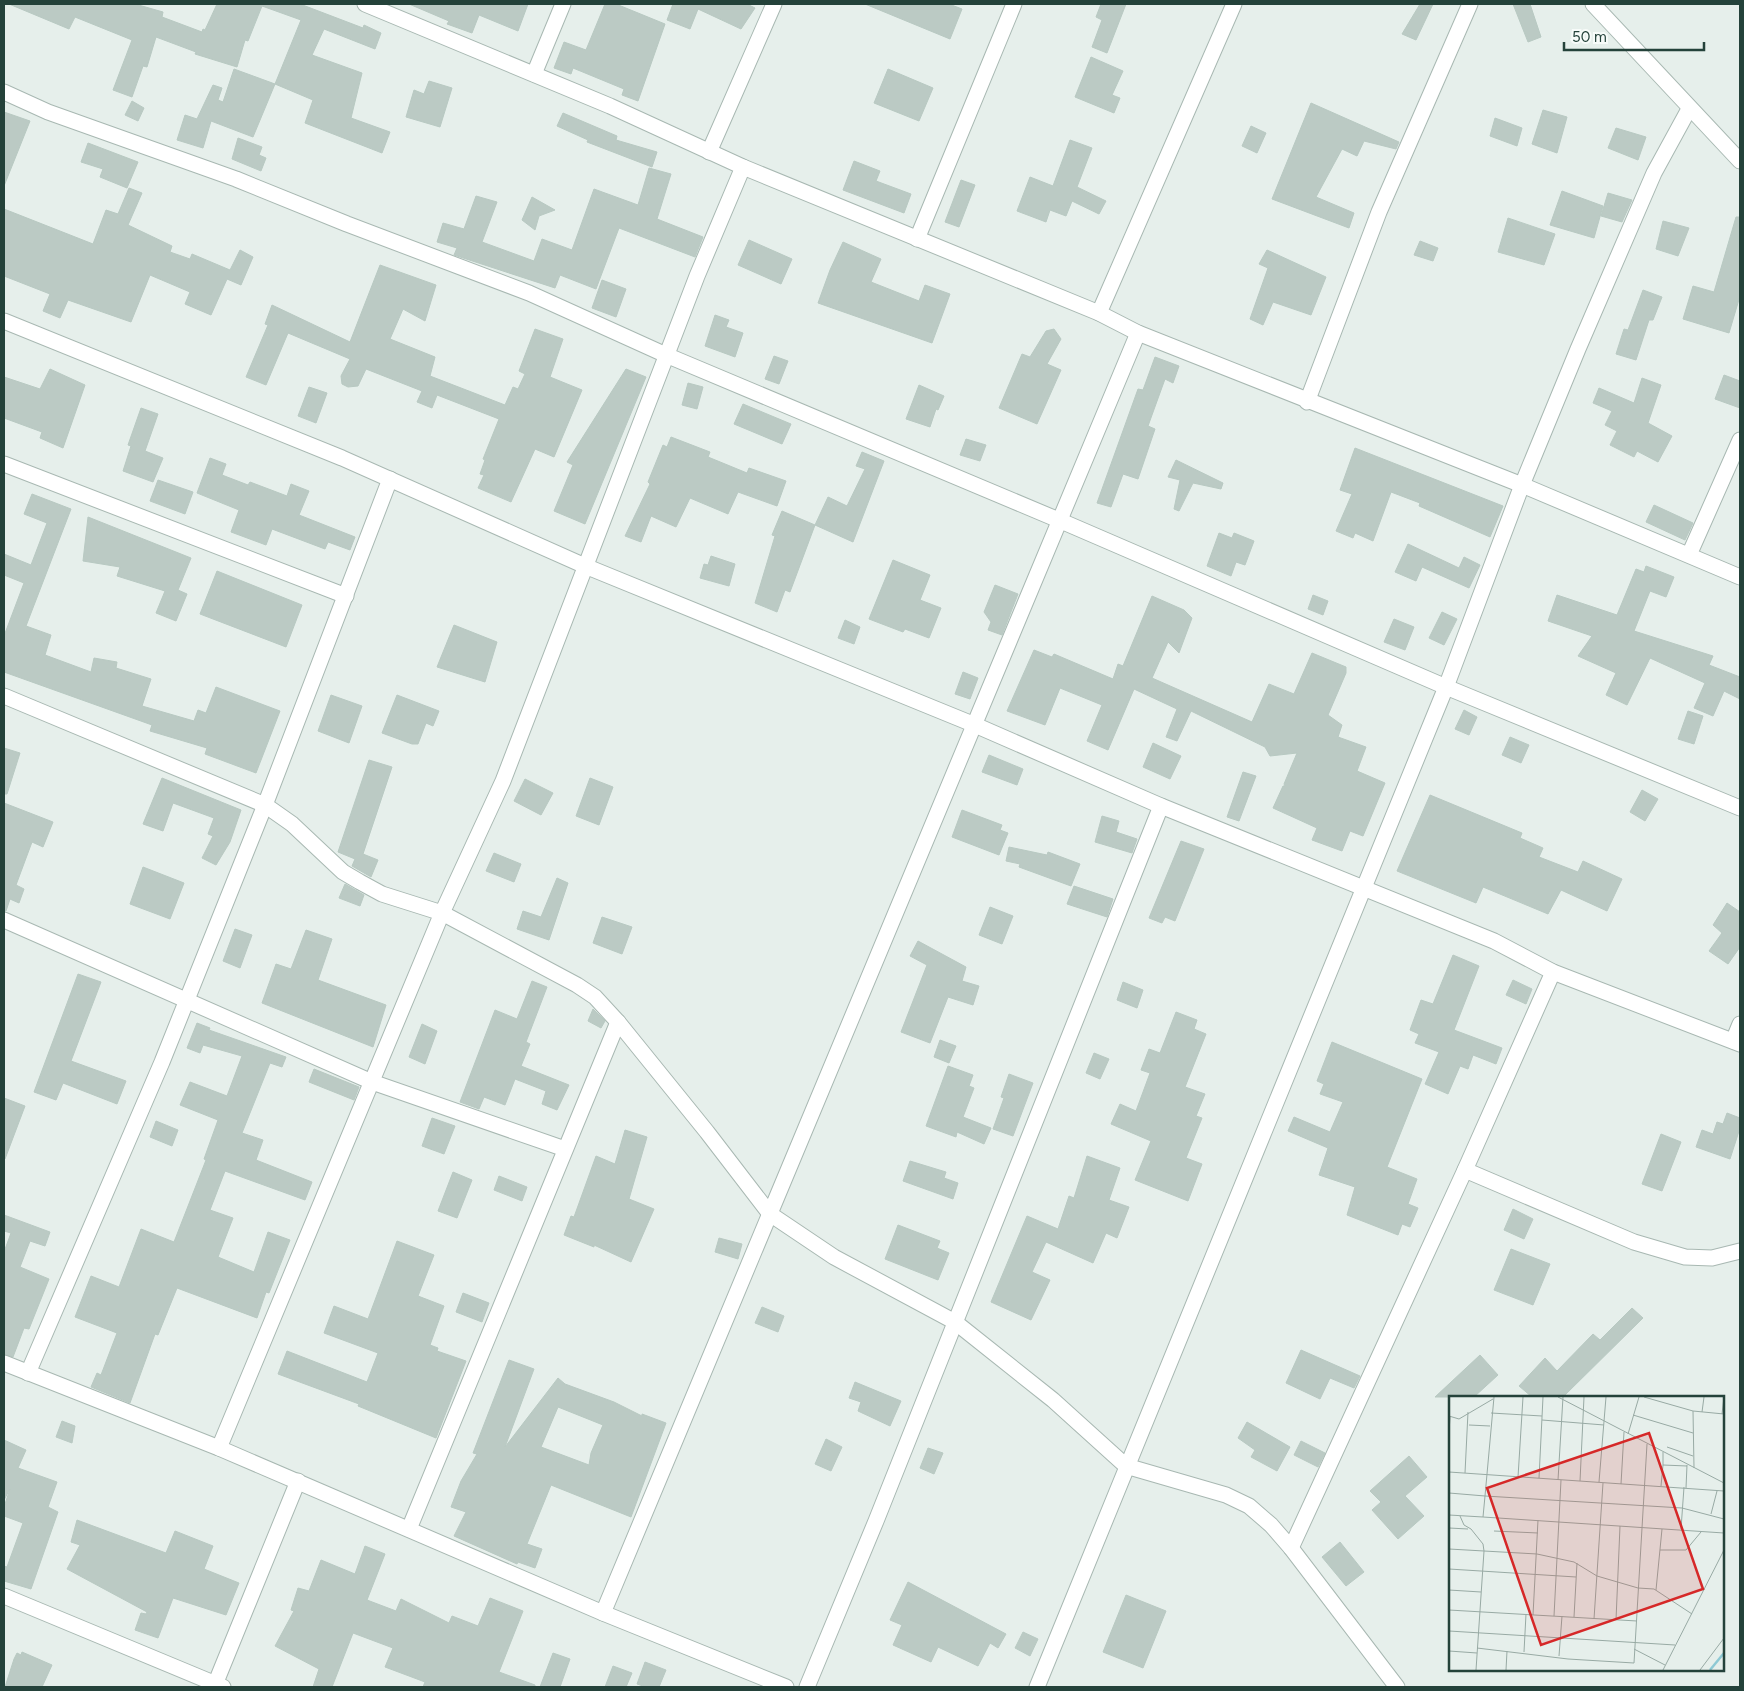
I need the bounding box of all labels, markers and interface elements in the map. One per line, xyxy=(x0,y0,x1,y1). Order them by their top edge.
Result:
scale bar xyxy=(1564,20,1704,52)
text: 50 m xyxy=(1572,28,1607,46)
inset map xyxy=(1449,1396,1724,1671)

